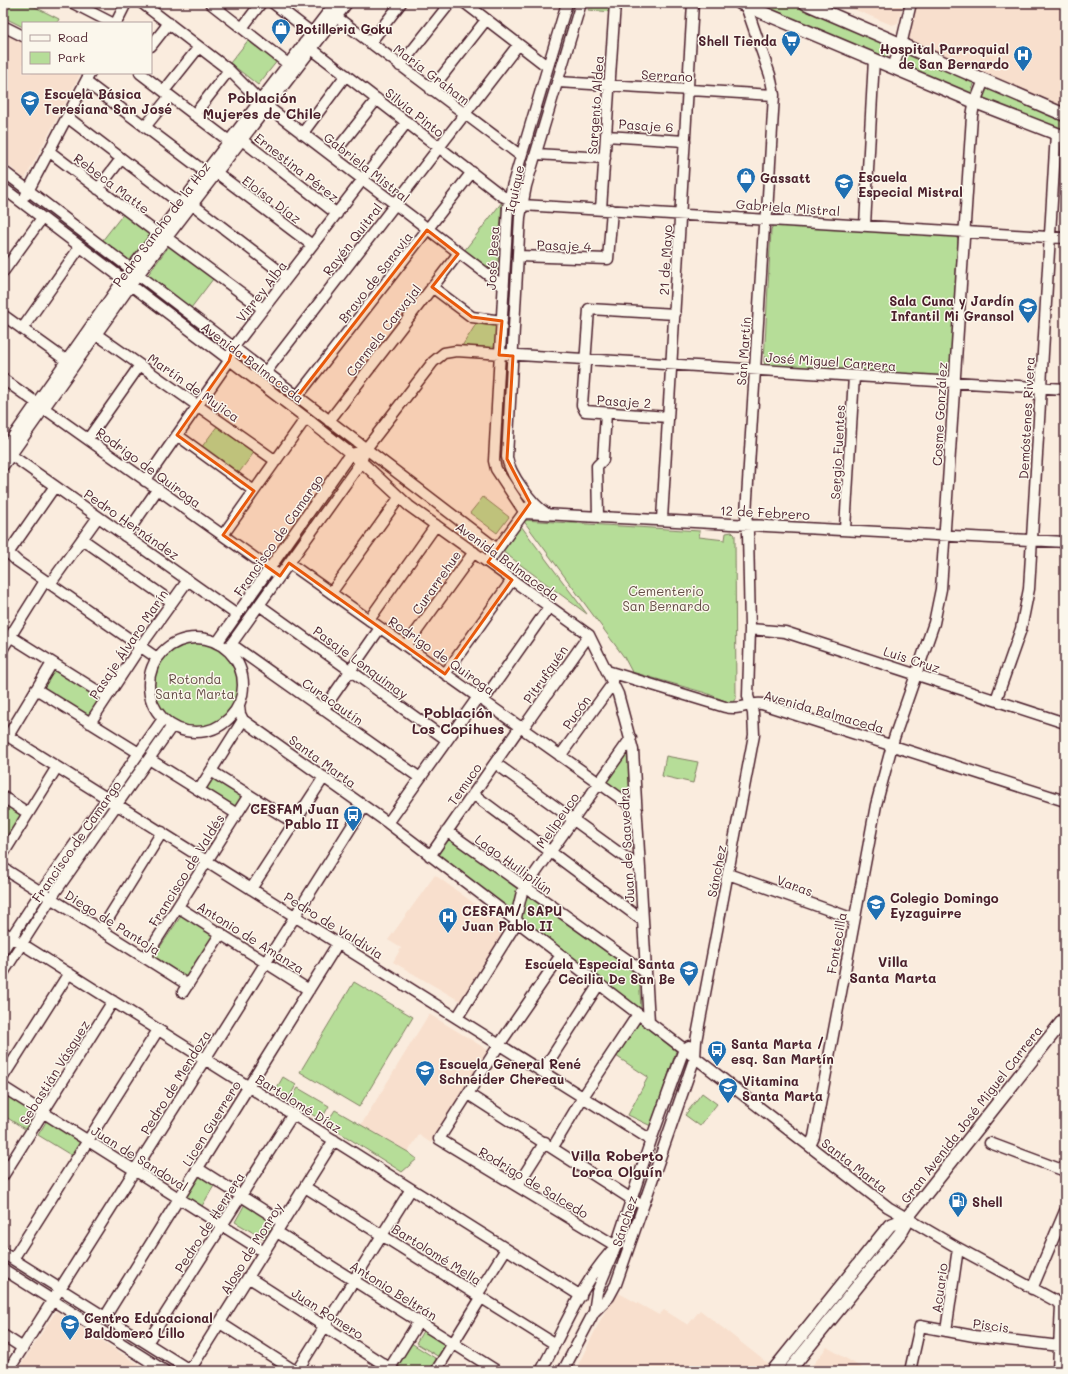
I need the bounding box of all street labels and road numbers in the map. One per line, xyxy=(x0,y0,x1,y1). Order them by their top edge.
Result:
street label: María Graham xyxy=(390,40,474,108)
street label: Sargento Aldea xyxy=(583,55,607,155)
street label: Serrano xyxy=(641,65,693,85)
street label: Silvia Pinto xyxy=(382,84,448,140)
street label: Pasaje 6 xyxy=(618,115,674,135)
street label: Gabriela Mistral xyxy=(321,128,413,206)
street label: Ernestina Pérez xyxy=(251,129,343,205)
street label: Rebeca Matte xyxy=(71,149,153,217)
street label: Pedro Sancho de la Hoz xyxy=(108,158,214,290)
street label: Iquique xyxy=(501,163,527,215)
street label: Eloísa Díaz xyxy=(239,171,305,227)
street label: Gabriela Mistral xyxy=(735,195,841,219)
street label: Rayén Quitral xyxy=(318,199,386,279)
street label: 21 de Mayo xyxy=(655,224,675,296)
street label: José Besa xyxy=(482,226,502,290)
street label: Bravo de Saravia xyxy=(334,228,416,326)
street label: Pasaje 4 xyxy=(536,236,592,254)
street label: Virrey Alba xyxy=(232,257,290,325)
street label: Carmela Carvajal xyxy=(342,280,424,380)
street label: San Martín xyxy=(732,316,754,386)
street label: Avenida Balmaceda xyxy=(198,318,308,406)
street label: José Miguel Carrera xyxy=(765,348,897,374)
street label: Martín de Mujica xyxy=(145,349,243,425)
street label: Demóstenes Rivera xyxy=(1014,356,1038,480)
street label: Cosme González xyxy=(928,361,950,467)
street label: Pasaje 2 xyxy=(596,391,652,411)
street label: Sergio Fuentes xyxy=(826,404,848,500)
street label: Rodrigo de Quiroga xyxy=(93,423,205,511)
street label: Francisco de Camargo xyxy=(230,471,327,599)
street label: Pedro Hernández xyxy=(81,485,183,563)
street label: 12 de Febrero xyxy=(720,501,811,523)
street label: Avenida Balmaceda xyxy=(453,518,563,604)
street label: Curarrehue xyxy=(408,547,464,617)
street label: Pasaje Álvaro Marín xyxy=(85,586,171,702)
street label: Rodrigo de Quiroga xyxy=(386,612,498,698)
street label: Pasaje Lonquimay xyxy=(310,622,412,702)
street label: Pitrufquén xyxy=(519,642,571,706)
street label: Luis Cruz xyxy=(882,642,942,676)
street label: Curacautín xyxy=(299,674,367,728)
street label: Avenida Balmaceda xyxy=(762,686,886,736)
street label: Pucón xyxy=(558,692,594,732)
street label: Santa Marta xyxy=(286,731,360,791)
street label: Temuco xyxy=(443,759,485,809)
street label: Francisco de Camargo xyxy=(28,777,125,905)
street label: Juan de Saavedra xyxy=(614,787,638,903)
street label: Melipeuco xyxy=(532,789,583,851)
street label: Francisco de Valdés xyxy=(144,811,228,929)
street label: Lago Huilipilún xyxy=(472,830,556,898)
street label: Sánchez xyxy=(703,843,729,899)
street label: Varas xyxy=(775,871,815,899)
street label: Diego de Pantoja xyxy=(62,886,164,958)
street label: Pedro de Valdivia xyxy=(281,888,387,962)
street label: Antonio de Amanza xyxy=(194,897,308,977)
street label: Fontecilla xyxy=(822,911,850,975)
street label: Sebastián Vásquez xyxy=(15,1017,93,1127)
street label: Gran Avenida José Miguel Carrera xyxy=(896,1022,1046,1206)
street label: Pedro de Mendoza xyxy=(136,1027,214,1137)
street label: Bartolomé Díaz xyxy=(253,1070,345,1136)
street label: Licen Guerrero xyxy=(178,1077,244,1169)
street label: Juan de Sandoval xyxy=(88,1121,192,1195)
street label: Santa Marta xyxy=(818,1134,892,1196)
street label: Rodrigo de Salcedo xyxy=(476,1143,592,1222)
street label: Pedro de Herrera xyxy=(170,1169,248,1275)
street label: Sánchez xyxy=(608,1193,640,1249)
street label: Aloso de Monroy xyxy=(216,1199,286,1297)
street label: Bartolomé Mella xyxy=(389,1220,485,1288)
street label: Antonio Beltrán xyxy=(347,1256,441,1324)
street label: Acuario xyxy=(927,1262,951,1314)
street label: Juan Romero xyxy=(289,1283,367,1343)
street label: Piscis xyxy=(972,1314,1010,1336)

